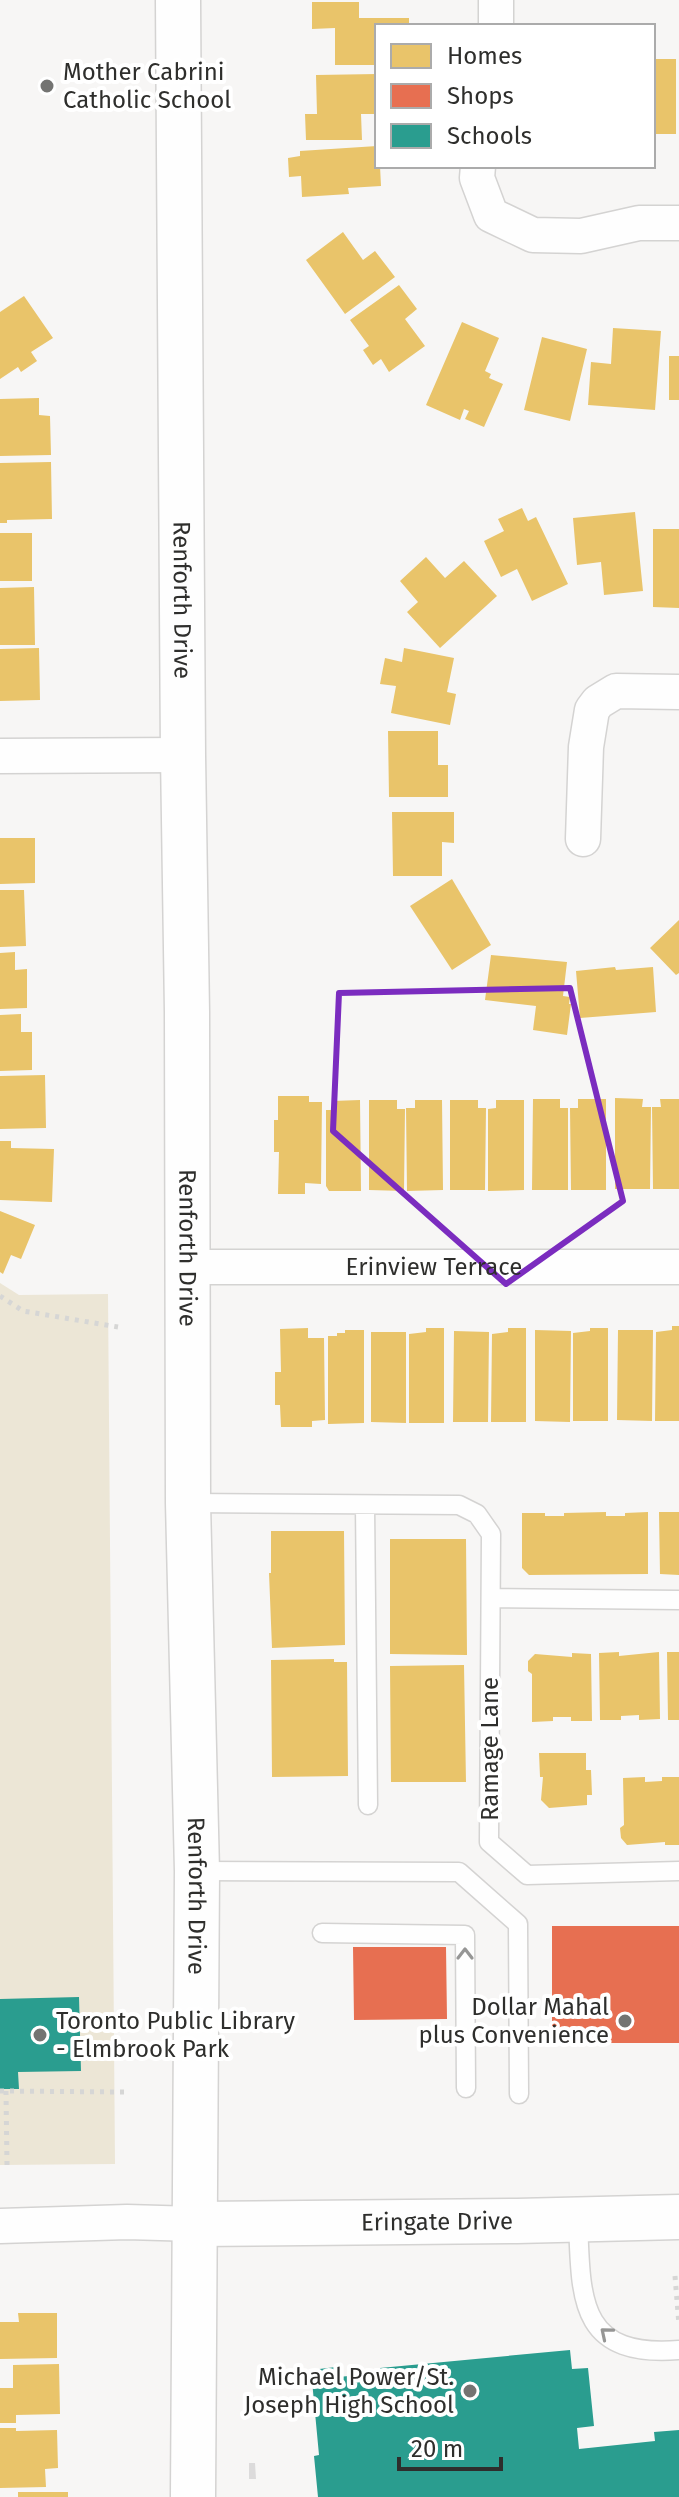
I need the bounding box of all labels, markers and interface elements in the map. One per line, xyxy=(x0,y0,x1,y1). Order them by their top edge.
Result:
legend xyxy=(375,24,655,168)
text: Homes xyxy=(447,42,522,70)
place label: Mother Cabrini Catholic School xyxy=(63,58,231,114)
marker: Mother Cabrini Catholic School xyxy=(38,77,56,95)
text: Shops xyxy=(447,82,514,110)
text: Schools xyxy=(447,122,532,150)
street label: Renforth Drive xyxy=(167,521,196,679)
street label: Renforth Drive xyxy=(173,1169,202,1327)
street label: Erinview Terrace xyxy=(346,1253,522,1281)
street label: Ramage Lane xyxy=(476,1677,504,1821)
street label: Renforth Drive xyxy=(182,1817,211,1975)
one-way arrow xyxy=(456,1947,474,1960)
place label: Dollar Mahal plus Convenience xyxy=(418,1993,609,2049)
place label: Toronto Public Library - Elmbrook Park xyxy=(56,2007,295,2063)
marker: Dollar Mahal plus Convenience xyxy=(616,2012,634,2030)
marker: Toronto Public Library - Elmbrook Park xyxy=(31,2026,49,2044)
street label: Eringate Drive xyxy=(361,2207,513,2236)
one-way arrow xyxy=(601,2328,615,2343)
place label: Michael Power/St. Joseph High School xyxy=(244,2363,454,2419)
marker: Michael Power/St. Joseph High School xyxy=(461,2382,479,2400)
scale bar xyxy=(399,2421,501,2471)
text: 20 m xyxy=(411,2435,463,2463)

